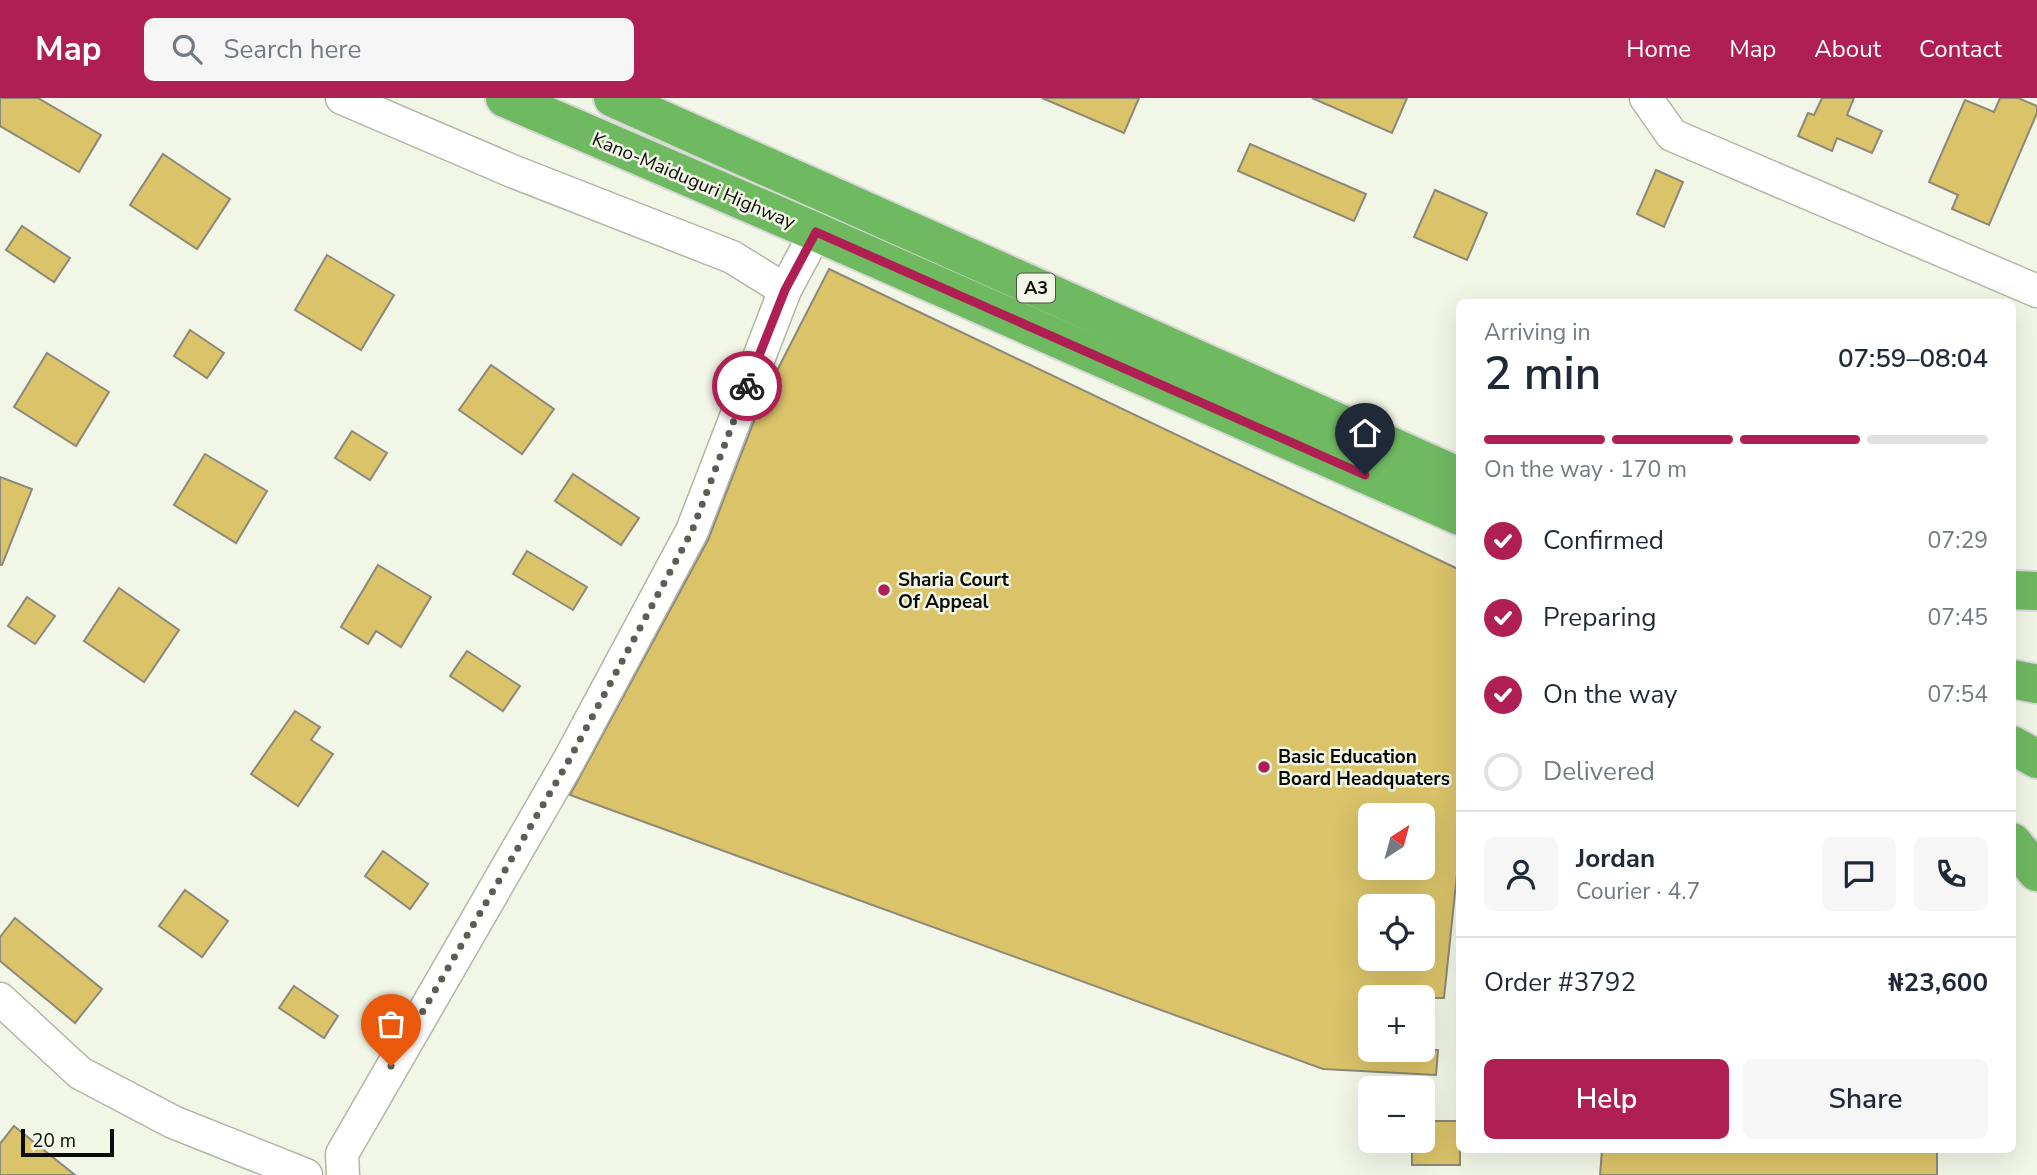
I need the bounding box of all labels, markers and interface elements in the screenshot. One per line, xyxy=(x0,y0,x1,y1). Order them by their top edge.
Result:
search box xyxy=(144,18,634,81)
text: Map xyxy=(35,27,102,72)
icon: search xyxy=(168,30,206,68)
text: Search here xyxy=(224,32,361,67)
text: Home xyxy=(1626,33,1691,65)
text: Map xyxy=(1729,33,1776,65)
text: About xyxy=(1814,33,1881,65)
text: Contact xyxy=(1919,33,2002,65)
street label: Kano-Maiduguri Highway xyxy=(588,126,799,236)
road number: A3 xyxy=(1017,274,1055,302)
text: Arriving in xyxy=(1484,317,1591,348)
text: 07:59–08:04 xyxy=(1838,341,1988,376)
text: 2 min xyxy=(1484,342,1601,405)
courier xyxy=(712,351,782,421)
icon: bike xyxy=(728,367,766,405)
pin xyxy=(1335,403,1395,475)
icon: home xyxy=(1346,414,1384,452)
text: On the way · 170 m xyxy=(1484,454,1687,485)
icon: check xyxy=(1484,522,1522,560)
text: Confirmed xyxy=(1543,523,1664,558)
text: 07:29 xyxy=(1928,525,1988,556)
place label: Sharia Court Of Appeal xyxy=(898,567,1009,615)
marker: Sharia Court Of Appeal xyxy=(876,582,892,598)
icon: check xyxy=(1484,599,1522,637)
text: Preparing xyxy=(1543,600,1656,635)
text: 07:45 xyxy=(1928,602,1988,633)
icon: check xyxy=(1484,676,1522,714)
text: On the way xyxy=(1543,677,1677,712)
text: 07:54 xyxy=(1928,679,1988,710)
place label: Basic Education Board Headquaters xyxy=(1278,744,1450,792)
text: Delivered xyxy=(1543,754,1655,789)
marker: Basic Education Board Headquaters xyxy=(1256,759,1272,775)
north arrow xyxy=(1358,803,1435,880)
map controls xyxy=(1358,803,1435,1153)
button: person xyxy=(1484,837,1558,911)
button: chat xyxy=(1822,837,1896,911)
button: phone xyxy=(1914,837,1988,911)
text: Jordan xyxy=(1576,841,1655,876)
text: Courier · 4.7 xyxy=(1576,876,1700,907)
button: locate xyxy=(1358,894,1435,971)
text: Order #3792 xyxy=(1484,965,1636,1000)
text: ₦23,600 xyxy=(1888,965,1988,1000)
button: + xyxy=(1358,985,1435,1062)
pin xyxy=(361,994,421,1066)
icon: bag xyxy=(372,1005,410,1043)
button: Help xyxy=(1484,1059,1729,1139)
button: Share xyxy=(1743,1059,1988,1139)
button: − xyxy=(1358,1076,1435,1153)
scale bar xyxy=(21,1126,114,1158)
text: 20 m xyxy=(32,1128,76,1154)

